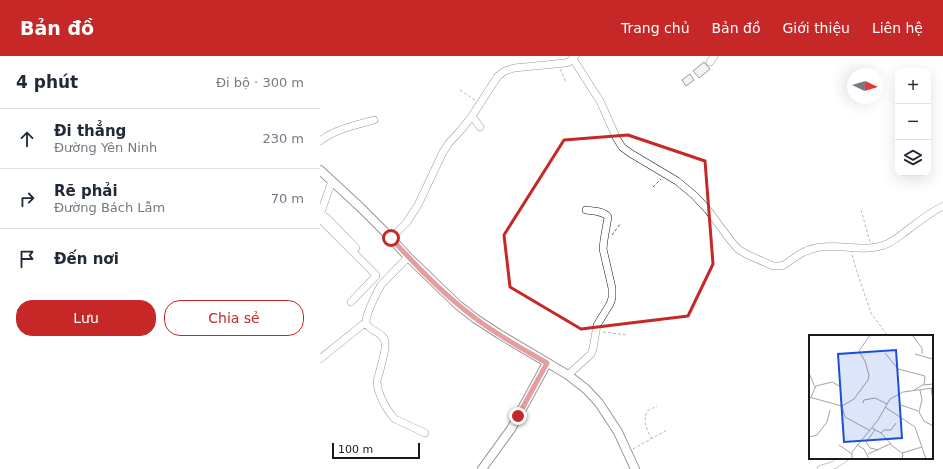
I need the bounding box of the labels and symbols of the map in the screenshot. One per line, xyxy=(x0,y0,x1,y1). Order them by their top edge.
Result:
north arrow xyxy=(847,68,883,104)
route start xyxy=(382,229,400,247)
inset map xyxy=(809,335,933,459)
route end xyxy=(509,407,527,425)
scale bar xyxy=(332,441,420,460)

